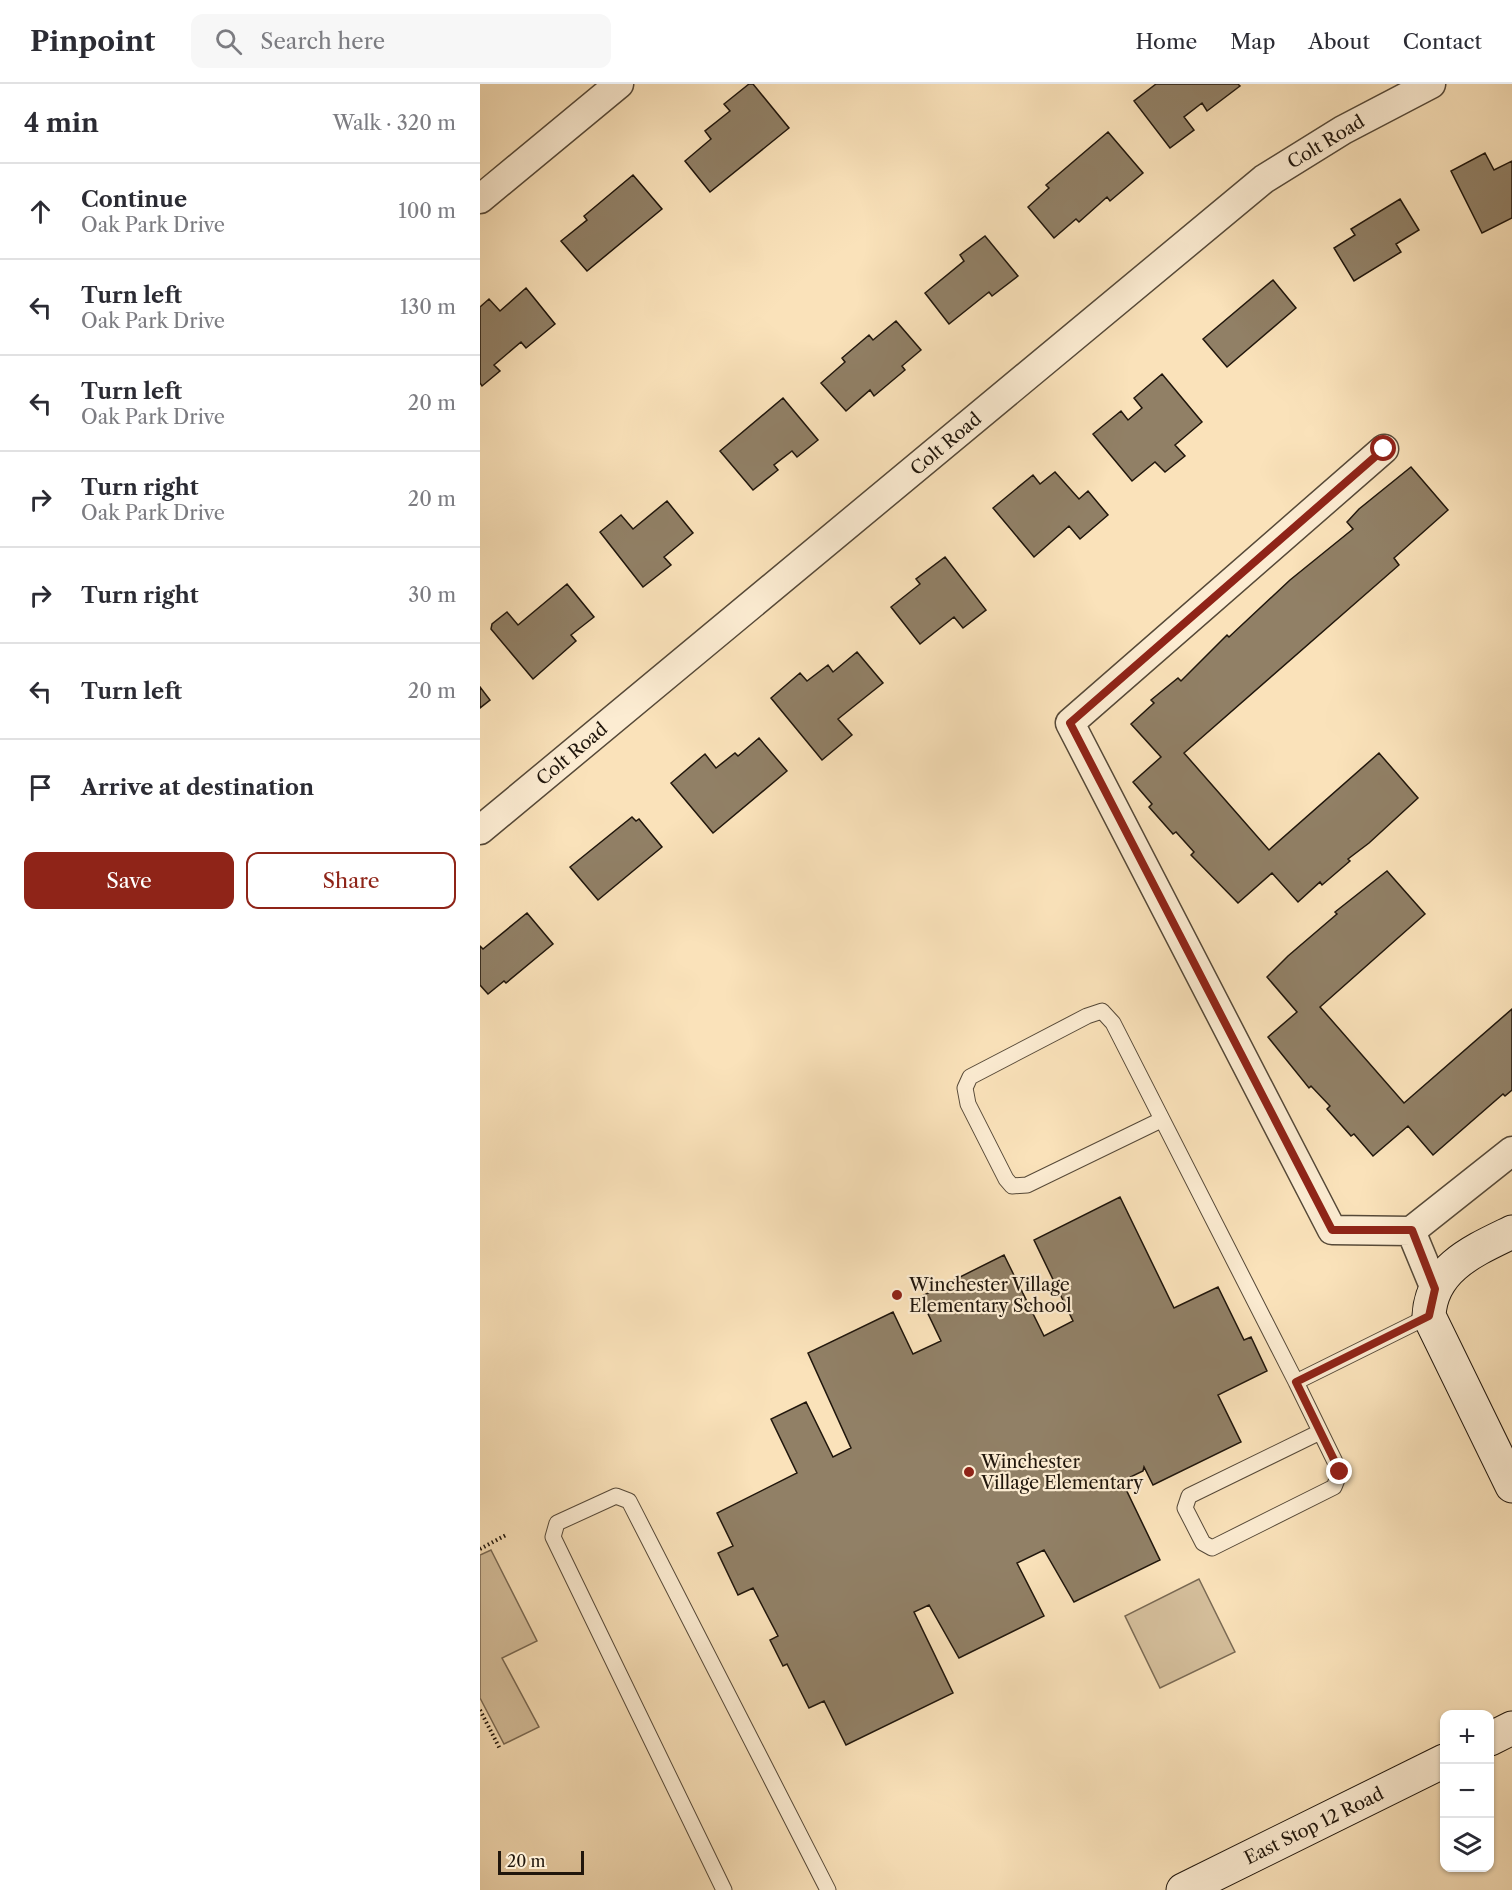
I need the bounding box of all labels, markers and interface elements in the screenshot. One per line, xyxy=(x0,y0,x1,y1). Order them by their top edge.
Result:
search box xyxy=(191,14,611,68)
text: Pinpoint xyxy=(30,24,155,58)
icon: search xyxy=(212,25,245,58)
text: Search here xyxy=(260,28,385,55)
text: Home xyxy=(1136,29,1197,54)
text: Map xyxy=(1230,29,1275,54)
text: About xyxy=(1308,29,1370,54)
text: Contact xyxy=(1403,29,1482,54)
text: 4 min xyxy=(24,107,99,139)
street label: Colt Road xyxy=(1284,110,1369,174)
text: Walk · 320 m xyxy=(333,111,456,135)
text: Continue xyxy=(81,186,187,213)
icon: ahead xyxy=(24,195,57,228)
text: 100 m xyxy=(398,199,456,223)
text: Oak Park Drive xyxy=(81,213,225,237)
text: Turn left xyxy=(81,282,182,309)
icon: left xyxy=(24,291,57,324)
text: 130 m xyxy=(400,295,456,319)
text: Oak Park Drive xyxy=(81,309,225,333)
text: Turn left xyxy=(81,378,182,405)
icon: left xyxy=(24,387,57,420)
text: 20 m xyxy=(408,391,456,415)
text: Oak Park Drive xyxy=(81,405,225,429)
street label: Colt Road xyxy=(906,408,986,480)
route start xyxy=(1370,435,1396,461)
text: Turn right xyxy=(81,474,199,501)
icon: right xyxy=(24,483,57,516)
text: 20 m xyxy=(408,487,456,511)
text: Oak Park Drive xyxy=(81,501,225,525)
icon: right xyxy=(24,579,57,612)
text: Turn right xyxy=(81,582,199,609)
text: 30 m xyxy=(408,583,456,607)
icon: left xyxy=(24,675,57,708)
text: Turn left xyxy=(81,678,182,705)
text: 20 m xyxy=(408,679,456,703)
street label: Colt Road xyxy=(532,718,612,790)
icon: arrive xyxy=(24,771,57,804)
text: Arrive at destination xyxy=(81,774,314,801)
button: Save xyxy=(24,852,234,909)
button: Share xyxy=(246,852,456,909)
place label: Winchester Village Elementary School xyxy=(908,1274,1072,1317)
marker: Winchester Village Elementary School xyxy=(890,1288,904,1302)
place label: Winchester Village Elementary xyxy=(980,1451,1144,1494)
route end xyxy=(1326,1458,1352,1484)
marker: Winchester Village Elementary xyxy=(962,1465,976,1479)
map controls xyxy=(1440,1710,1494,1872)
button: + xyxy=(1440,1710,1494,1764)
button: − xyxy=(1440,1764,1494,1818)
street label: East Stop 12 Road xyxy=(1241,1783,1387,1869)
button: layers xyxy=(1440,1818,1494,1872)
scale bar xyxy=(498,1848,584,1876)
text: 20 m xyxy=(507,1851,546,1871)

